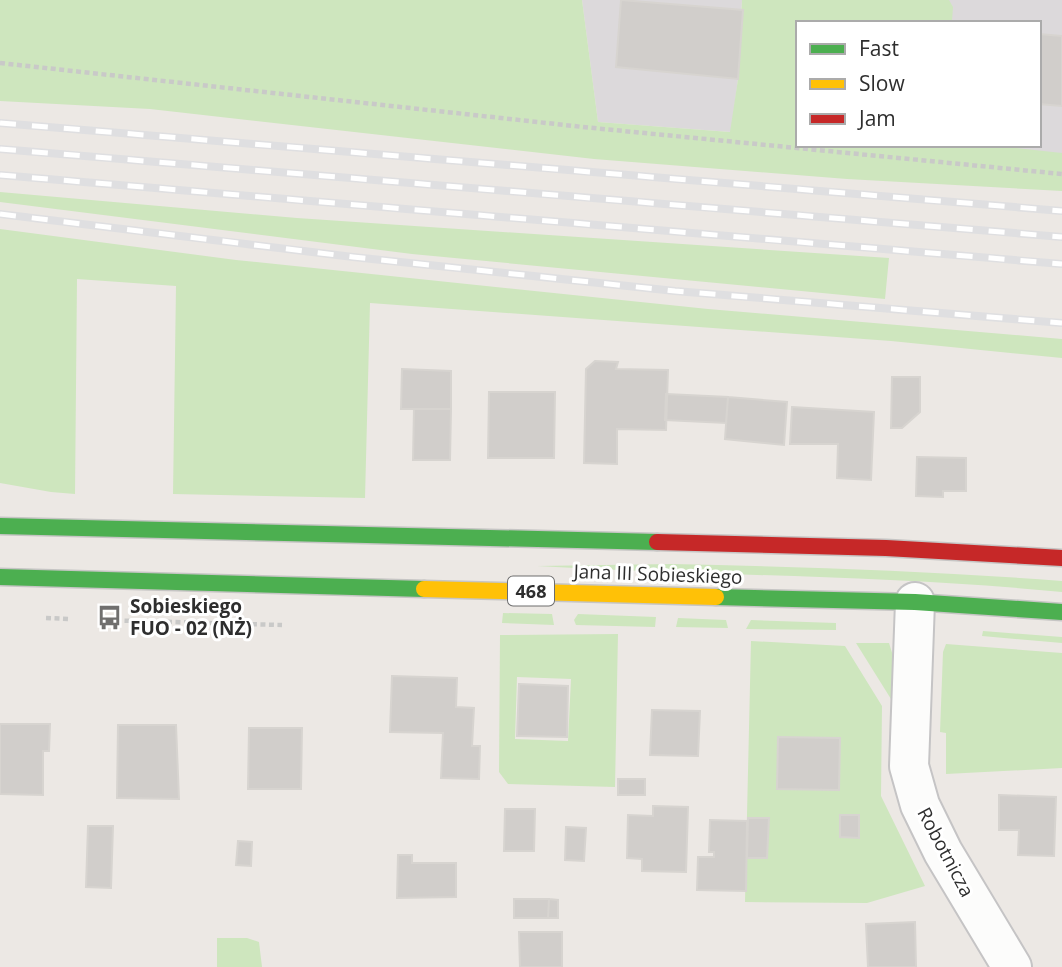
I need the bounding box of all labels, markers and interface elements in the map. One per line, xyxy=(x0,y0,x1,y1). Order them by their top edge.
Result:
legend xyxy=(796,21,1041,147)
text: Fast xyxy=(859,34,899,62)
text: Slow xyxy=(859,69,905,97)
text: Jam xyxy=(857,104,896,132)
street label: Jana III Sobieskiego xyxy=(571,558,743,590)
road number: 468 xyxy=(508,576,554,606)
place label: Sobieskiego FUO - 02 (NŻ) xyxy=(130,593,252,641)
bus stop icon: Sobieskiego FUO - 02 (NŻ) xyxy=(96,603,124,631)
street label: Robotnicza xyxy=(912,803,980,901)

